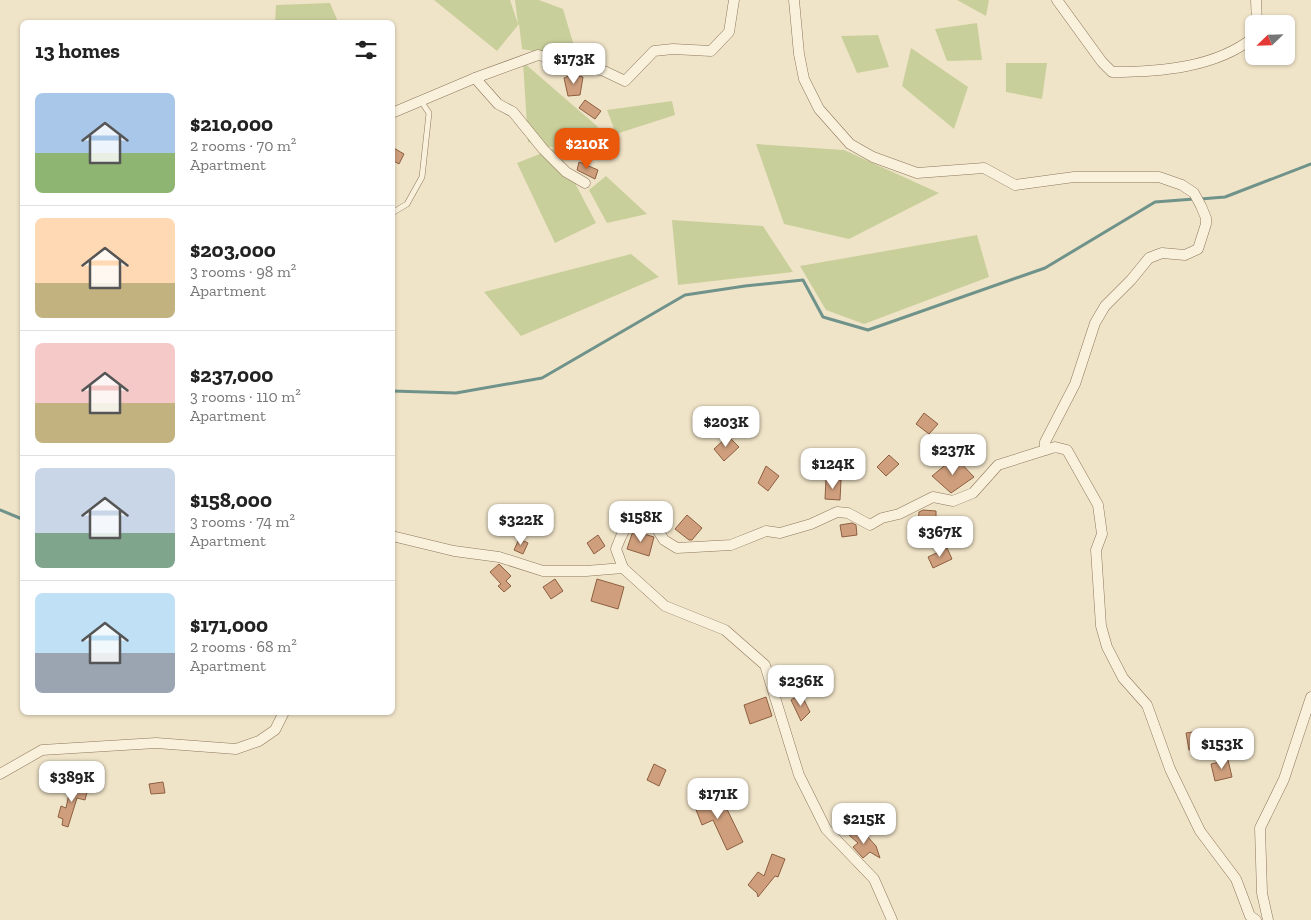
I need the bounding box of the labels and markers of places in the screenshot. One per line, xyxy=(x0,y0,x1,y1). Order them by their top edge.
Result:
pin: $173K xyxy=(539,42,609,85)
pin: $210K xyxy=(552,128,622,170)
pin: $203K xyxy=(691,406,761,448)
pin: $237K xyxy=(918,434,988,476)
pin: $124K xyxy=(798,448,868,490)
pin: $158K xyxy=(606,500,676,543)
pin: $322K xyxy=(486,504,556,546)
pin: $367K xyxy=(905,516,975,558)
pin: $236K xyxy=(766,664,836,707)
pin: $153K xyxy=(1187,728,1257,770)
pin: $389K xyxy=(37,760,107,803)
pin: $171K xyxy=(683,778,753,820)
pin: $215K xyxy=(829,802,899,845)

